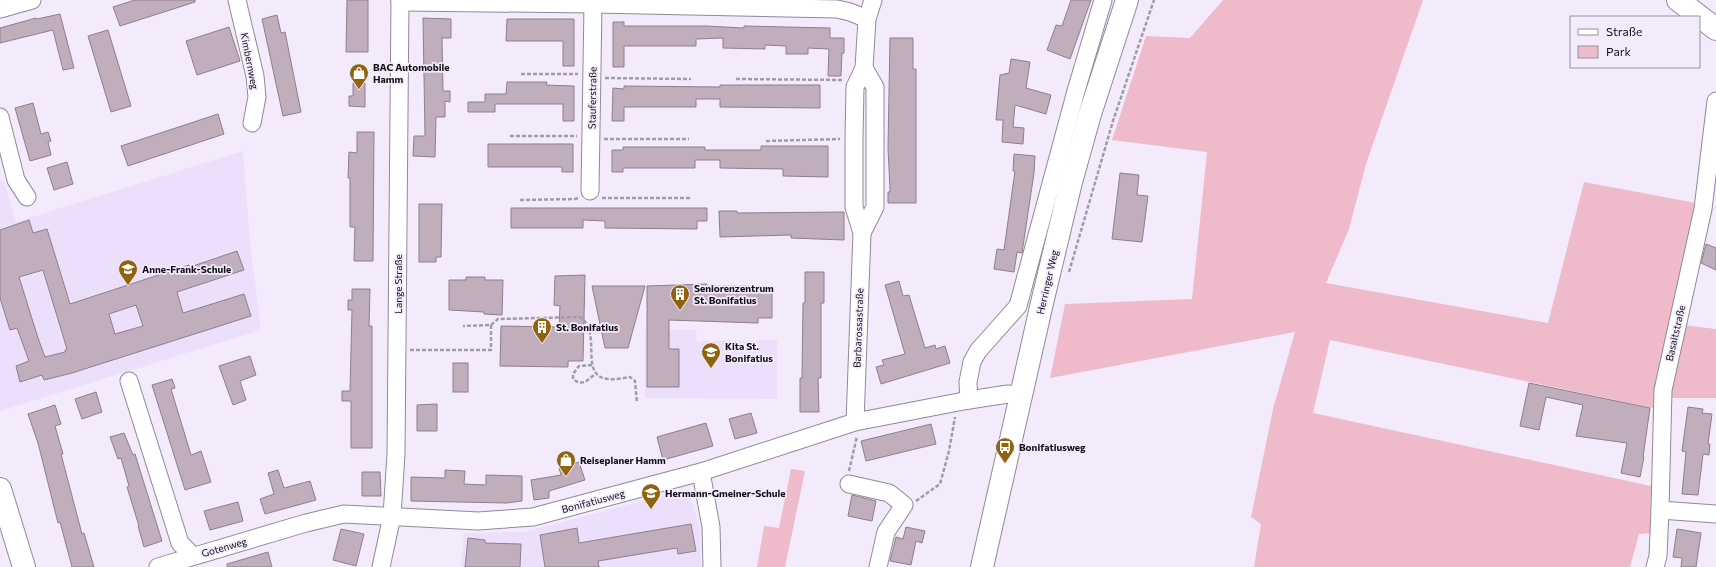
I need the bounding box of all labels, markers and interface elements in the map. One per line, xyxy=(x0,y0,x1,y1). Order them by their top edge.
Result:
legend xyxy=(1570,16,1700,68)
text: Straße xyxy=(1606,24,1642,38)
street label: Kimbernweg xyxy=(239,32,261,91)
text: Park xyxy=(1606,44,1632,58)
place label: BAC Automobile Hamm xyxy=(373,61,450,85)
shop icon: BAC Automobile Hamm xyxy=(348,62,370,90)
street label: Stauferstraße xyxy=(585,67,599,129)
street label: Herringer Weg xyxy=(1034,248,1060,315)
street label: Lange Straße xyxy=(392,254,404,314)
school or university icon: Anne-Frank-Schule xyxy=(117,258,139,286)
place label: Anne-Frank-Schule xyxy=(142,263,231,275)
place label: Seniorenzentrum St. Bonifatius xyxy=(694,282,774,306)
building icon: Seniorenzentrum St. Bonifatius xyxy=(669,283,691,311)
street label: Barbarossastraße xyxy=(851,288,865,368)
street label: Basaltstraße xyxy=(1663,304,1687,362)
building icon: St. Bonifatius xyxy=(531,316,553,344)
place label: St. Bonifatius xyxy=(556,321,619,333)
place label: Kita St. Bonifatius xyxy=(725,340,773,364)
school or university icon: Kita St. Bonifatius xyxy=(700,341,722,369)
bus stop icon: Bonifatiusweg xyxy=(994,436,1016,464)
place label: Bonifatiusweg xyxy=(1019,441,1086,453)
shop icon: Reiseplaner Hamm xyxy=(555,449,577,477)
place label: Reiseplaner Hamm xyxy=(580,454,666,466)
school or university icon: Hermann-Gmeiner-Schule xyxy=(640,482,662,510)
street label: Bonifatiusweg xyxy=(560,487,627,515)
place label: Hermann-Gmeiner-Schule xyxy=(665,487,786,499)
street label: Gotenweg xyxy=(200,535,249,559)

